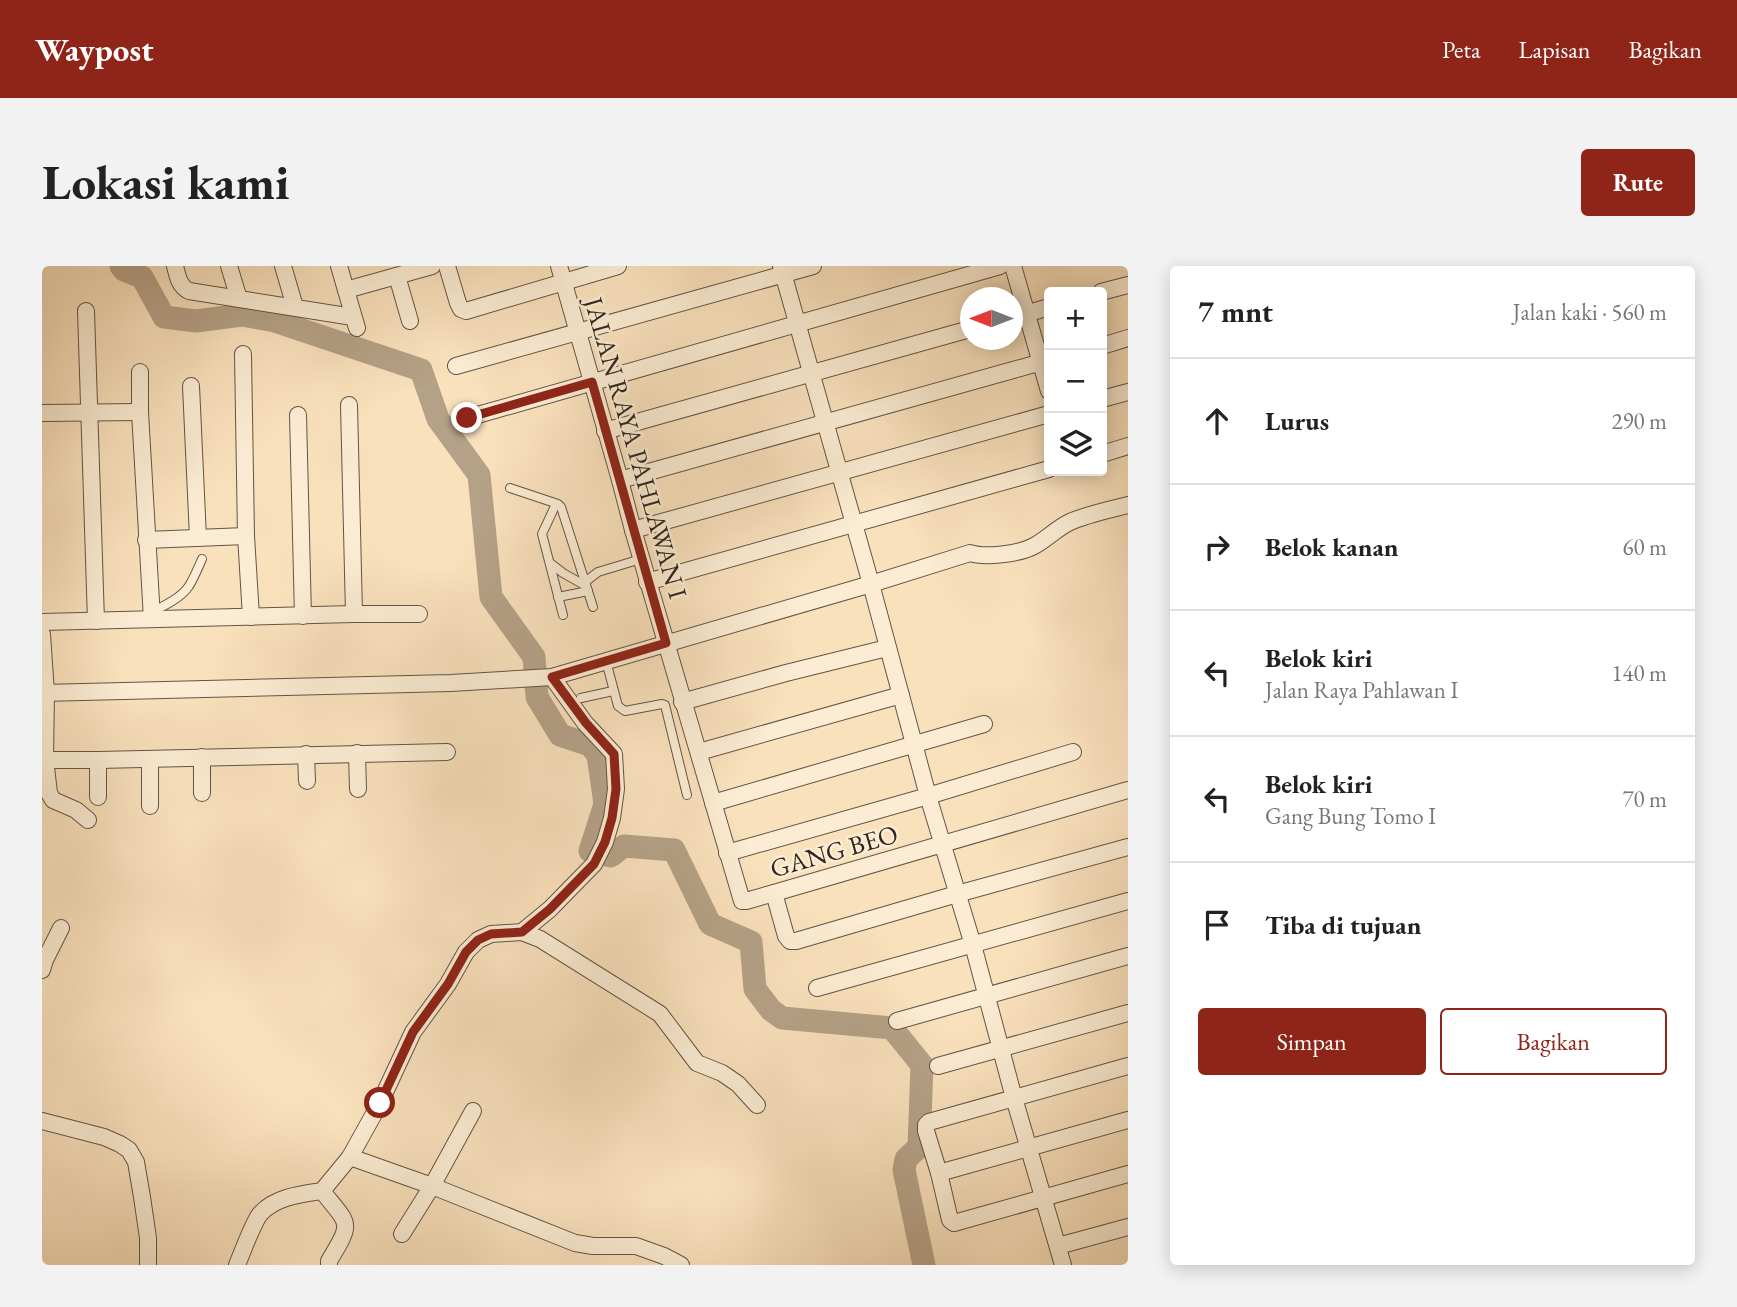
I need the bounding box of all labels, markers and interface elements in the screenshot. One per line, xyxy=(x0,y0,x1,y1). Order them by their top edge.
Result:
text: Waypost xyxy=(35,28,154,71)
text: Peta xyxy=(1442,34,1481,65)
text: Lapisan xyxy=(1519,34,1591,65)
text: Bagikan xyxy=(1629,34,1702,65)
button: Rute xyxy=(1581,149,1695,216)
text: Lokasi kami xyxy=(42,150,290,214)
north arrow xyxy=(960,287,1023,350)
map controls xyxy=(1044,287,1107,476)
button: + xyxy=(1044,287,1107,350)
street label: JALAN RAYA PAHLAWAN I xyxy=(576,291,695,603)
text: 7 mnt xyxy=(1198,292,1273,331)
text: Jalan kaki · 560 m xyxy=(1513,297,1667,327)
button: − xyxy=(1044,350,1107,413)
route end xyxy=(451,402,482,433)
icon: ahead xyxy=(1198,402,1236,440)
text: Lurus xyxy=(1265,404,1329,438)
text: 290 m xyxy=(1611,406,1667,436)
button: layers xyxy=(1044,413,1107,476)
icon: right xyxy=(1198,528,1236,566)
text: Belok kanan xyxy=(1265,530,1399,564)
text: 60 m xyxy=(1622,532,1667,562)
text: Belok kiri xyxy=(1265,641,1372,675)
icon: left xyxy=(1198,654,1236,692)
text: 140 m xyxy=(1611,658,1667,688)
text: Jalan Raya Pahlawan I xyxy=(1265,675,1458,705)
text: Belok kiri xyxy=(1265,767,1372,801)
icon: left xyxy=(1198,780,1236,818)
text: 70 m xyxy=(1622,784,1667,814)
text: Gang Bung Tomo I xyxy=(1265,801,1436,831)
street label: GANG BEO xyxy=(766,817,902,885)
icon: arrive xyxy=(1198,906,1236,944)
text: Tiba di tujuan xyxy=(1265,908,1421,942)
button: Simpan xyxy=(1198,1008,1426,1075)
button: Bagikan xyxy=(1440,1008,1667,1075)
route start xyxy=(364,1087,395,1118)

